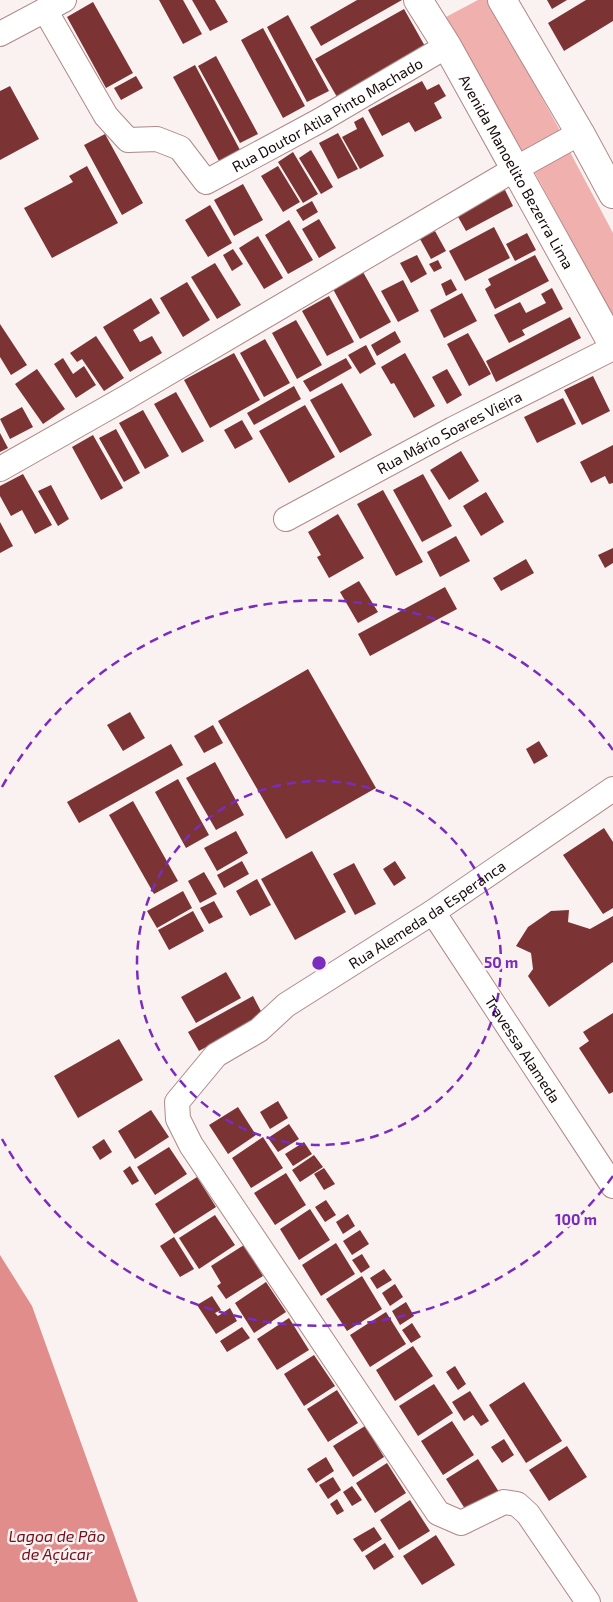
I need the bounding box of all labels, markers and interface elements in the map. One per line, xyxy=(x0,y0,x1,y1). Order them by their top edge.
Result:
street label: Rua Doutor Atila Pinto Machado xyxy=(229,53,426,175)
street label: Avenida Manoelito Bezerra Lima xyxy=(456,71,578,272)
street label: Rua Mário Soares Vieira xyxy=(374,387,525,477)
street label: Rua Alemeda da Esperanca xyxy=(345,856,509,972)
text: 50 m xyxy=(484,953,518,971)
centre of rings xyxy=(310,954,328,972)
street label: Travessa Alameda xyxy=(481,992,565,1106)
text: 100 m xyxy=(555,1210,597,1228)
water label: Lagoa de Pão de Açúcar xyxy=(8,1526,106,1564)

